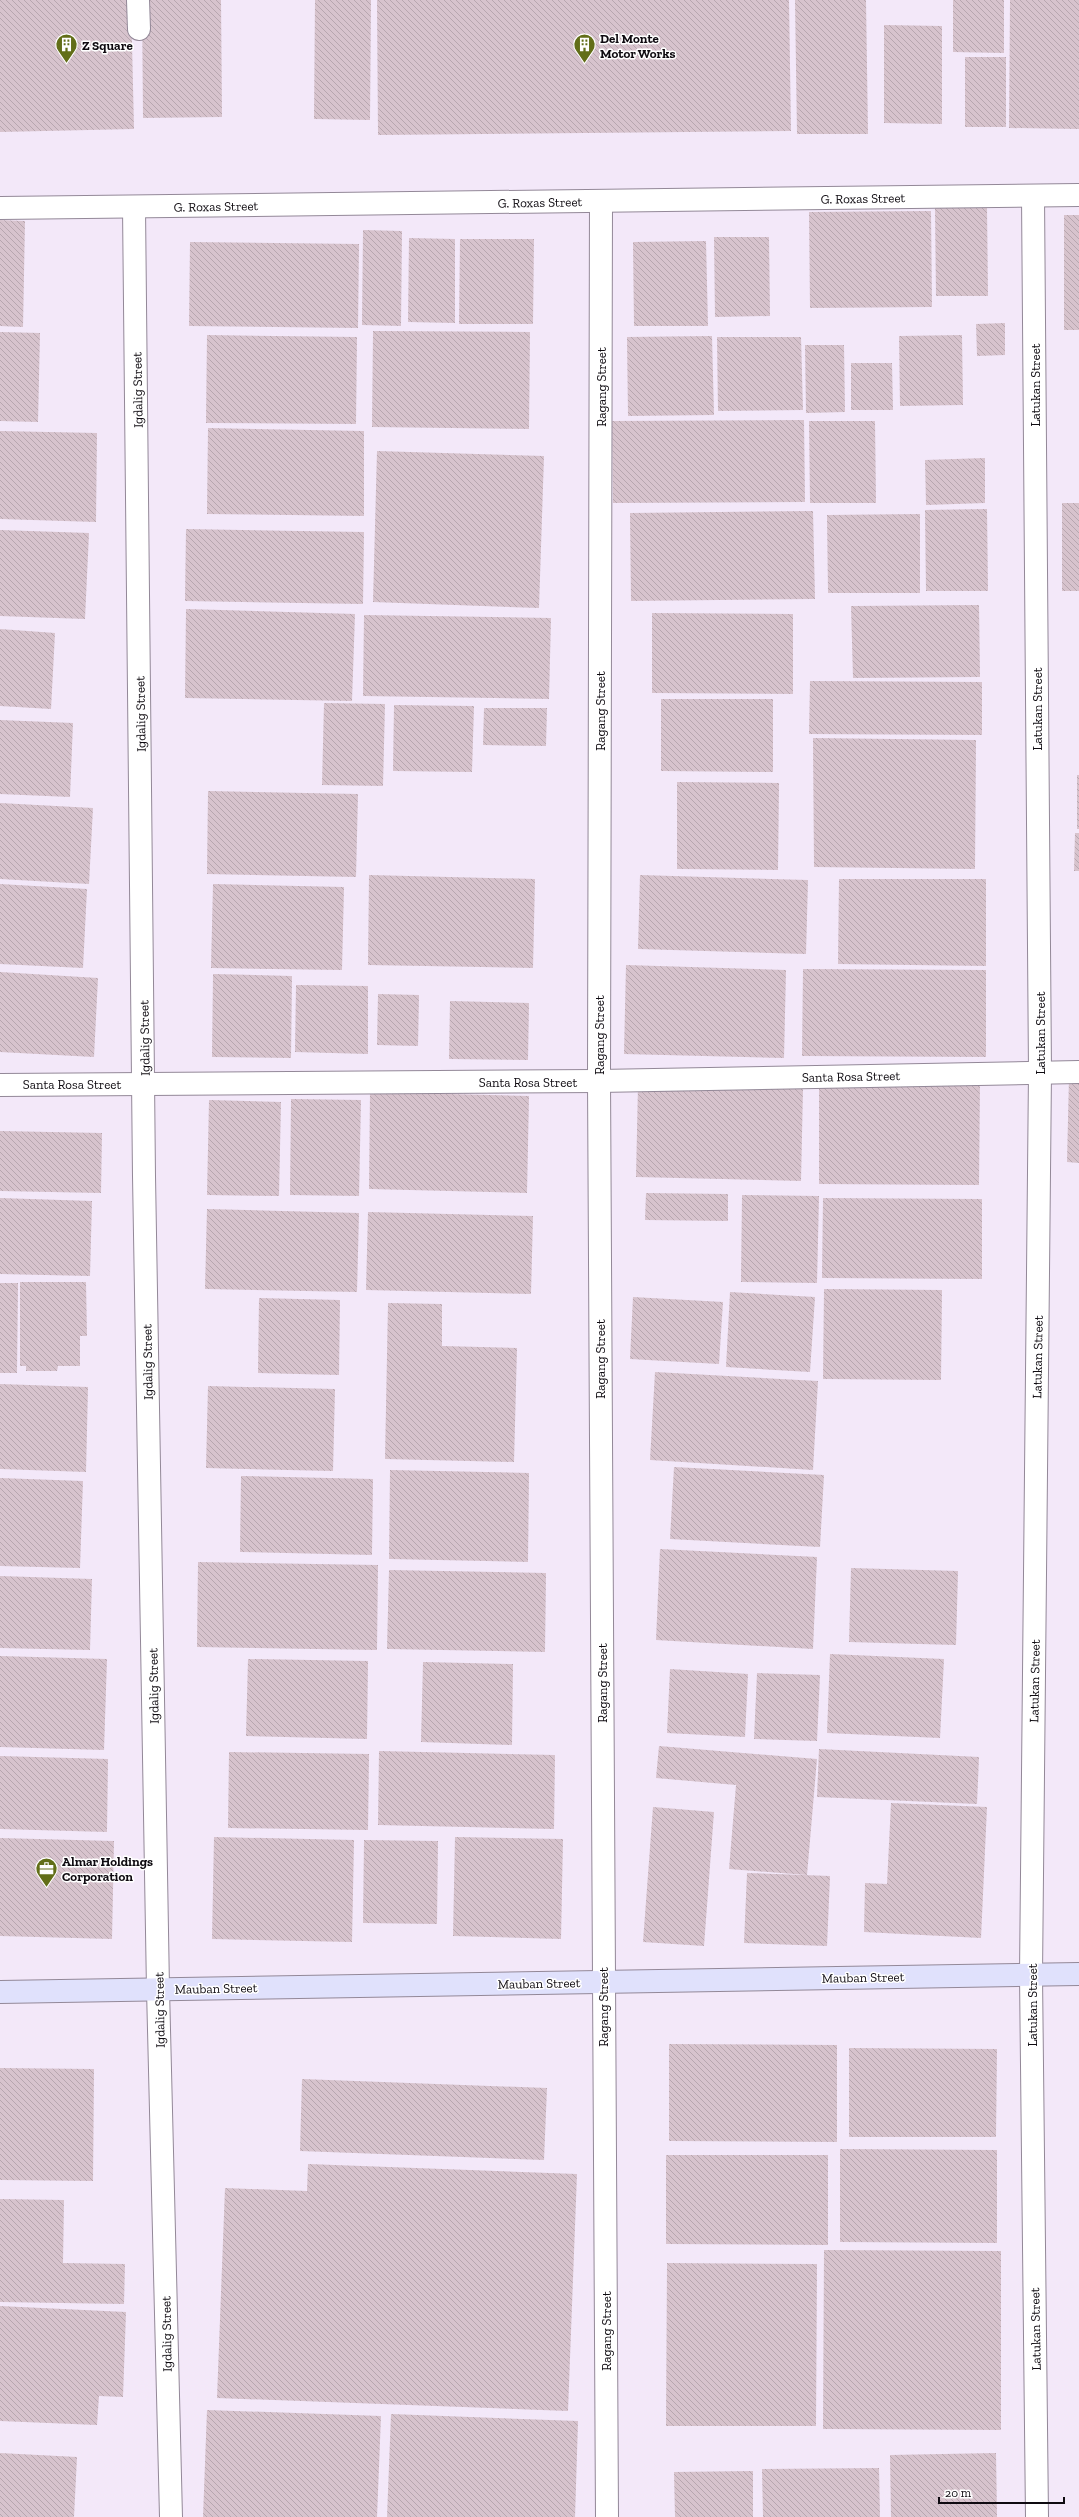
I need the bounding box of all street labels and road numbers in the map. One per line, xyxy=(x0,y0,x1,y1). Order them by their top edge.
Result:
street label: G. Roxas Street xyxy=(821,190,906,207)
street label: G. Roxas Street xyxy=(498,194,583,211)
street label: G. Roxas Street xyxy=(174,198,259,215)
street label: Latukan Street xyxy=(1028,343,1043,427)
street label: Ragang Street xyxy=(594,347,609,427)
street label: Igdalig Street xyxy=(129,352,146,428)
street label: Latukan Street xyxy=(1030,667,1045,751)
street label: Ragang Street xyxy=(593,671,608,751)
street label: Igdalig Street xyxy=(132,676,149,752)
street label: Latukan Street xyxy=(1033,991,1048,1075)
street label: Ragang Street xyxy=(592,995,607,1075)
street label: Igdalig Street xyxy=(136,1000,153,1076)
street label: Santa Rosa Street xyxy=(802,1068,901,1085)
street label: Santa Rosa Street xyxy=(479,1075,577,1090)
street label: Santa Rosa Street xyxy=(23,1077,121,1092)
street label: Latukan Street xyxy=(1029,1315,1046,1399)
street label: Ragang Street xyxy=(593,1319,608,1399)
street label: Igdalig Street xyxy=(139,1324,156,1400)
street label: Latukan Street xyxy=(1026,1639,1043,1723)
street label: Ragang Street xyxy=(595,1643,610,1723)
street label: Igdalig Street xyxy=(145,1648,162,1724)
street label: Latukan Street xyxy=(1025,1963,1040,2047)
street label: Ragang Street xyxy=(596,1967,611,2047)
street label: Mauban Street xyxy=(821,1969,905,1986)
street label: Igdalig Street xyxy=(151,1972,168,2048)
street label: Mauban Street xyxy=(497,1975,581,1992)
street label: Mauban Street xyxy=(174,1980,258,1997)
street label: Latukan Street xyxy=(1027,2287,1044,2371)
street label: Ragang Street xyxy=(599,2291,614,2371)
street label: Igdalig Street xyxy=(158,2296,175,2372)

